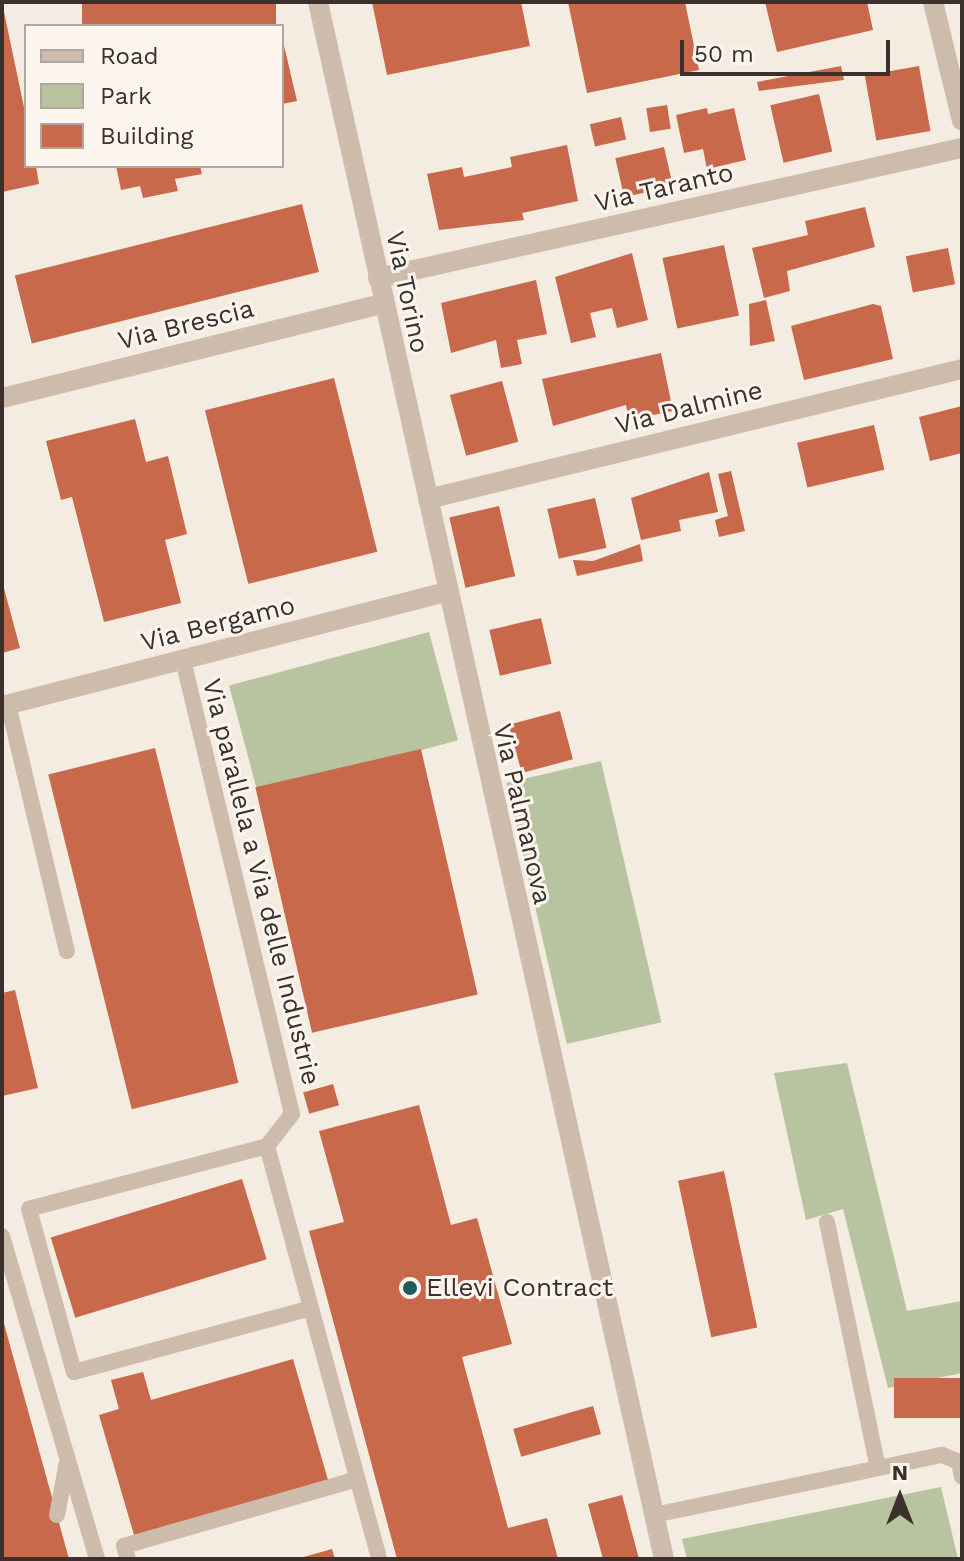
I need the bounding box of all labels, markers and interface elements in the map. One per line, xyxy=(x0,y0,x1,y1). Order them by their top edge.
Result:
legend xyxy=(24,24,284,168)
scale bar xyxy=(684,24,894,74)
text: 50 m xyxy=(694,40,754,68)
text: Road xyxy=(100,42,159,70)
text: Park xyxy=(100,82,152,110)
text: Building xyxy=(100,122,193,150)
street label: Via Taranto xyxy=(591,157,737,219)
street label: Via Torino xyxy=(379,228,435,356)
street label: Via Brescia xyxy=(115,293,257,357)
street label: Via Dalmine xyxy=(612,375,766,441)
street label: Via Bergamo xyxy=(137,590,299,658)
street label: Via parallela a Via delle Industrie xyxy=(195,674,327,1090)
street label: Via Palmanova xyxy=(486,720,558,908)
place label: Ellevi Contract xyxy=(426,1272,613,1304)
marker: Ellevi Contract xyxy=(401,1279,419,1297)
north arrow xyxy=(860,1457,940,1537)
text: N xyxy=(892,1460,908,1485)

